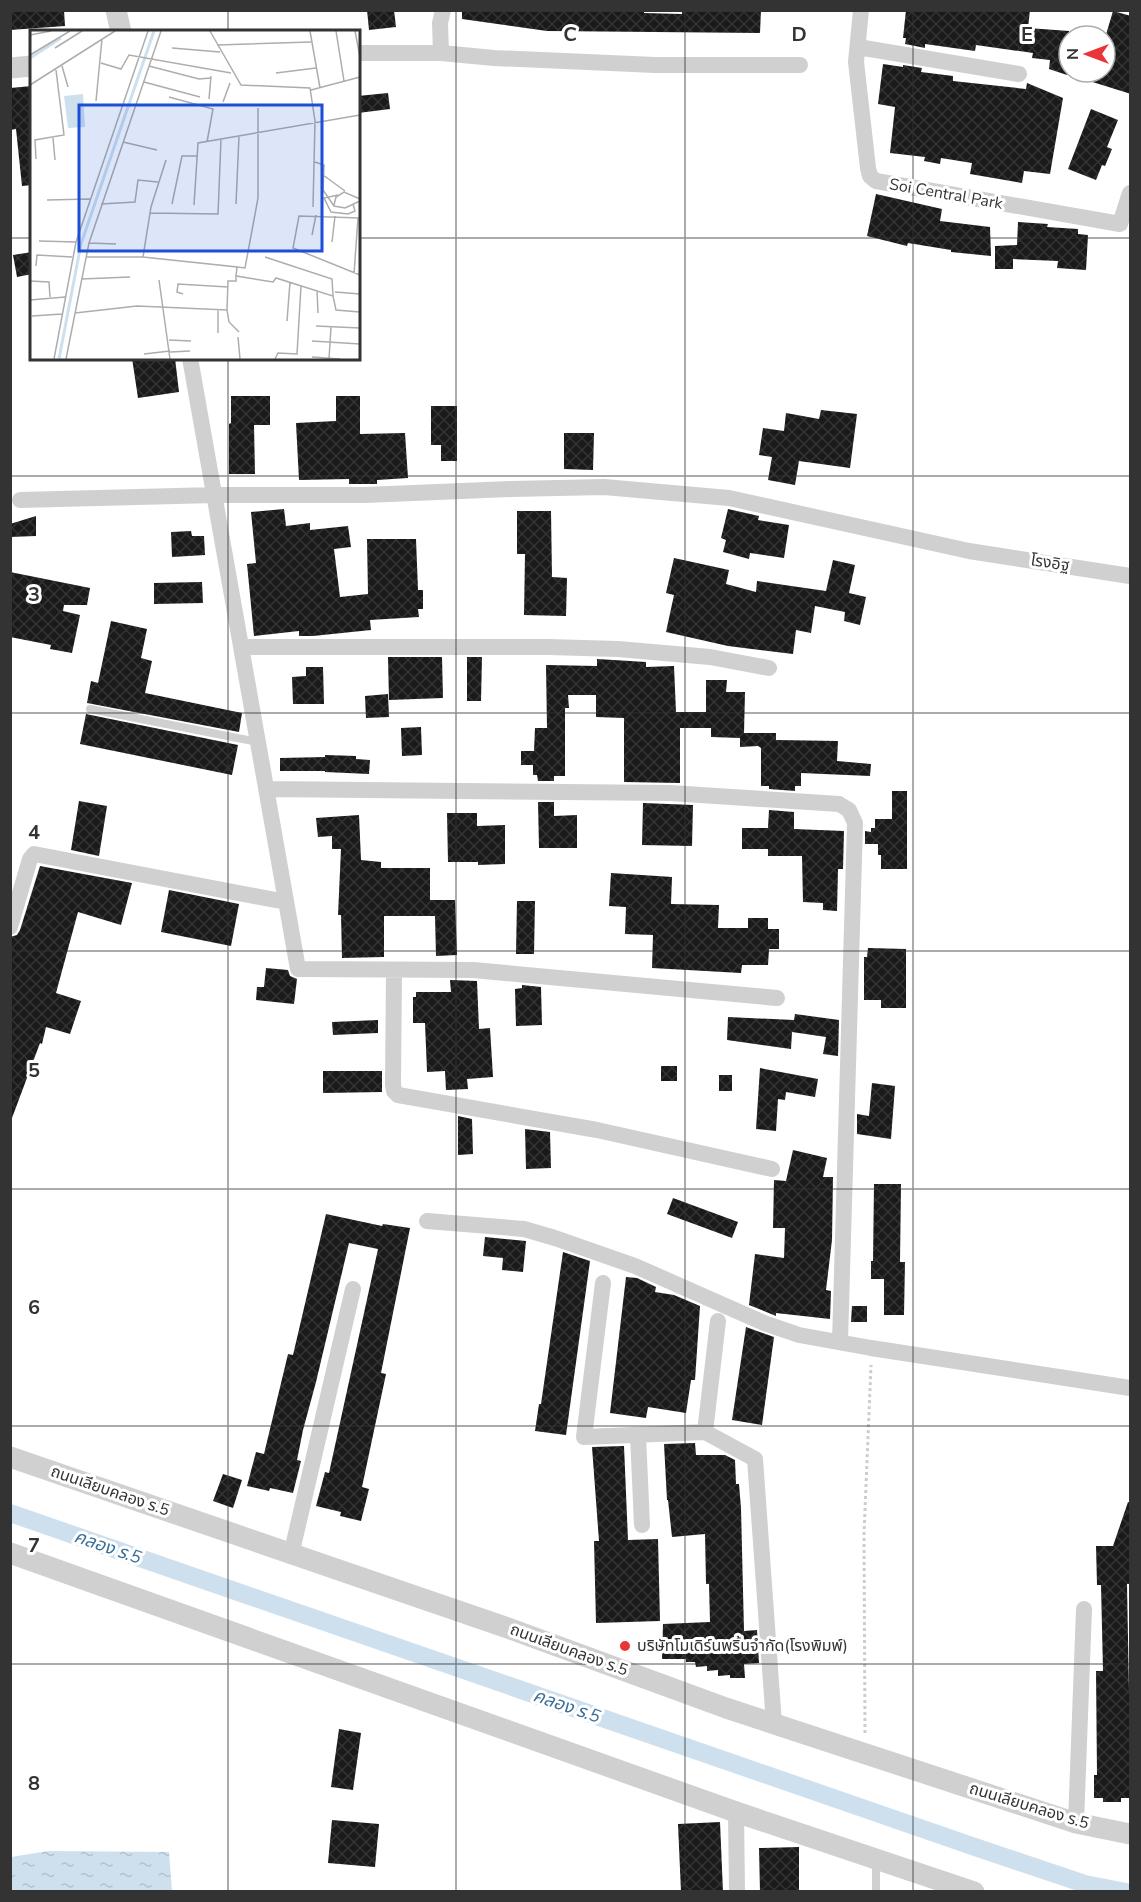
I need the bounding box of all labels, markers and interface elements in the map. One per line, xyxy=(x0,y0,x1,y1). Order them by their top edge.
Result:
text: C xyxy=(563,21,577,48)
text: D xyxy=(791,21,807,48)
text: E xyxy=(1021,21,1033,48)
north arrow xyxy=(1057,24,1117,84)
inset map xyxy=(30,30,360,360)
text: N xyxy=(1062,48,1084,60)
street label: Soi Central Park xyxy=(888,173,1005,215)
street label: โรงอิฐ xyxy=(1029,549,1071,577)
text: 3 xyxy=(28,581,40,608)
text: 4 xyxy=(28,819,40,846)
text: 5 xyxy=(28,1057,40,1084)
text: 6 xyxy=(28,1294,40,1321)
street label: ถนนเลียบคลอง ร.5 xyxy=(48,1460,172,1522)
water label: คลอง ร.5 xyxy=(71,1524,145,1570)
text: 7 xyxy=(28,1532,40,1559)
street label: ถนนเลียบคลอง ร.5 xyxy=(507,1618,631,1682)
place label: บริษัทโมเดิร์นพริ้นจำกัด(โรงพิมพ์) xyxy=(637,1635,848,1657)
marker: บริษัทโมเดิร์นพริ้นจำกัด(โรงพิมพ์) xyxy=(618,1639,632,1653)
water label: คลอง ร.5 xyxy=(530,1683,604,1729)
text: 8 xyxy=(28,1770,40,1797)
street label: ถนนเลียบคลอง ร.5 xyxy=(966,1777,1092,1835)

